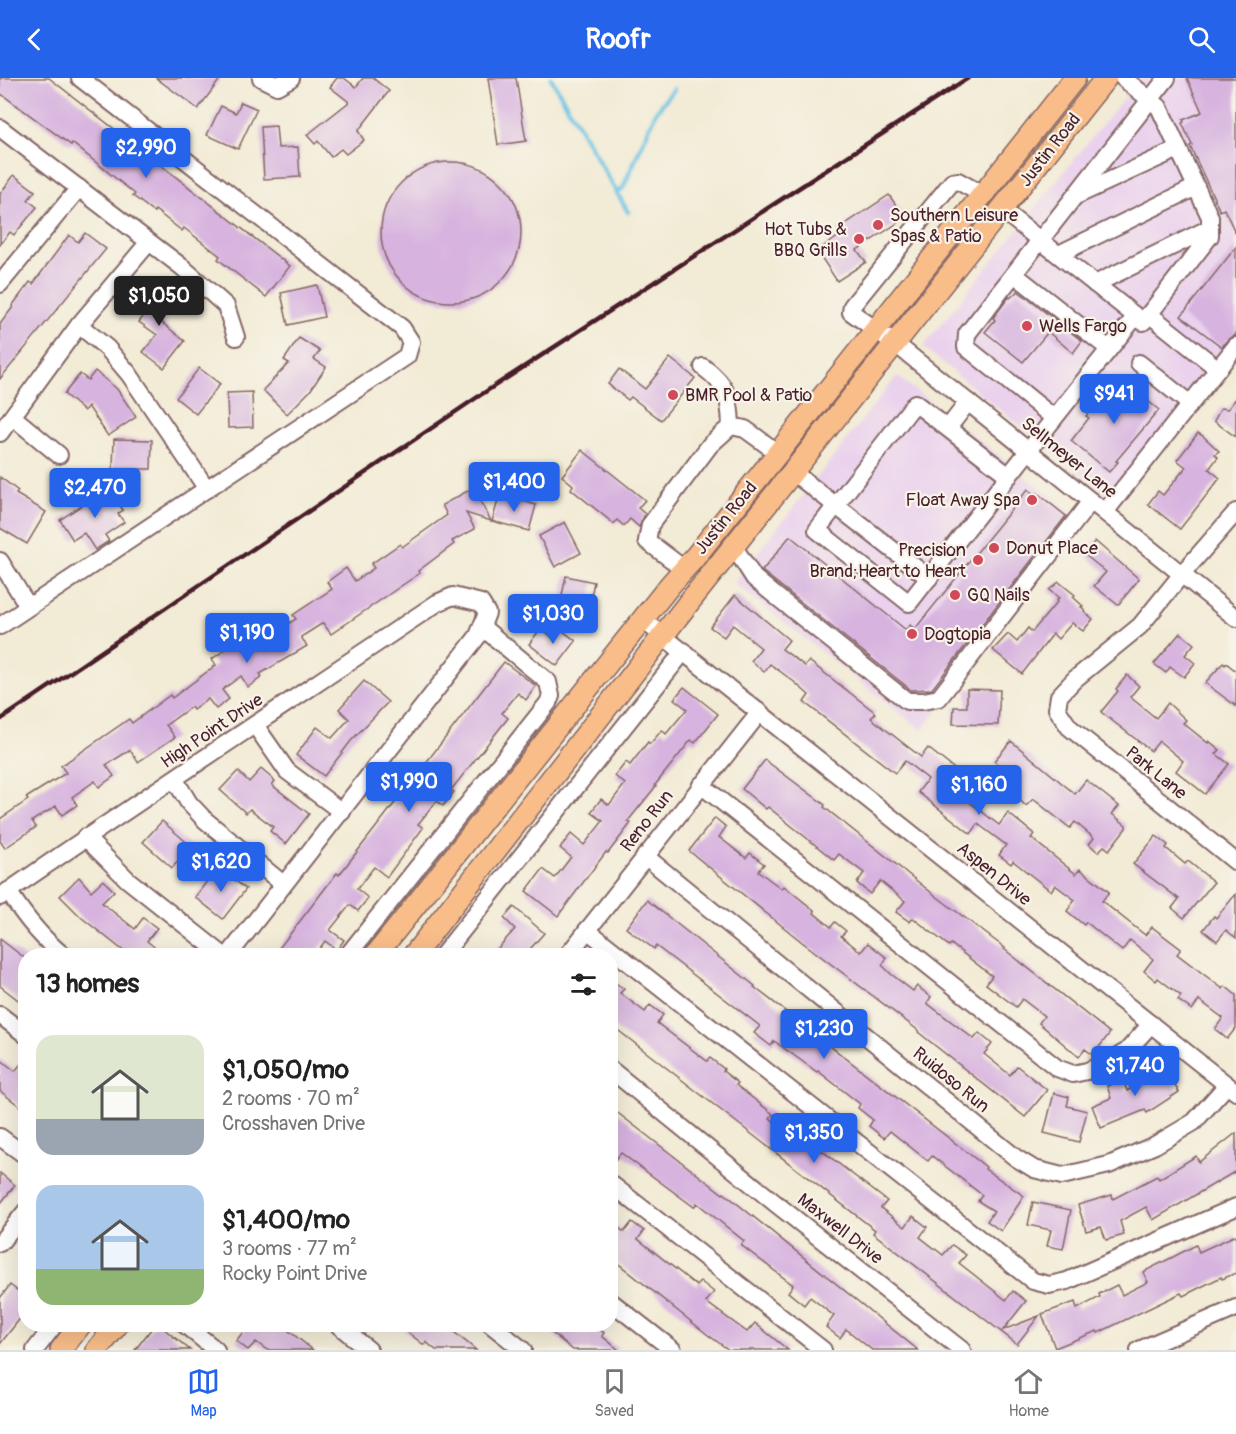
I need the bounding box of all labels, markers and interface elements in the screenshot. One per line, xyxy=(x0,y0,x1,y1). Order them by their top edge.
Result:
icon: back xyxy=(18,23,51,56)
text: Roofr xyxy=(585,23,651,56)
icon: search xyxy=(1185,23,1218,56)
street label: Justin Road xyxy=(1014,108,1086,192)
pin: $2,990 xyxy=(97,128,195,179)
text: $2,990 xyxy=(115,135,177,160)
place label: Southern Leisure Spas & Patio xyxy=(890,204,1018,248)
place label: Hot Tubs & BBQ Grills xyxy=(764,218,847,262)
marker: Southern Leisure Spas & Patio xyxy=(871,218,885,232)
marker: Hot Tubs & BBQ Grills xyxy=(852,232,866,246)
pin: $1,050 xyxy=(110,276,208,327)
text: $1,050 xyxy=(128,283,190,308)
place label: Wells Fargo xyxy=(1039,315,1127,338)
marker: Wells Fargo xyxy=(1020,319,1034,333)
pin: $941 xyxy=(1078,374,1150,425)
text: $941 xyxy=(1094,381,1134,406)
place label: BMR Pool & Patio xyxy=(685,384,813,407)
marker: BMR Pool & Patio xyxy=(666,388,680,402)
street label: Sellmeyer Lane xyxy=(1016,412,1122,504)
pin: $1,400 xyxy=(465,462,563,513)
pin: $2,470 xyxy=(46,468,144,519)
text: $1,400 xyxy=(483,469,545,494)
text: $2,470 xyxy=(64,475,126,500)
street label: Justin Road xyxy=(690,477,762,559)
place label: Float Away Spa xyxy=(906,489,1020,512)
marker: Float Away Spa xyxy=(1025,493,1039,507)
place label: Donut Place xyxy=(1006,537,1098,560)
place label: Precision Brand;Heart to Heart xyxy=(810,539,967,583)
marker: Donut Place xyxy=(987,541,1001,555)
marker: Precision Brand;Heart to Heart xyxy=(971,553,985,567)
place label: GQ Nails xyxy=(967,584,1030,607)
marker: GQ Nails xyxy=(948,588,962,602)
pin: $1,030 xyxy=(504,594,602,645)
text: $1,030 xyxy=(522,601,584,626)
pin: $1,190 xyxy=(198,613,296,664)
text: $1,190 xyxy=(219,620,275,645)
place label: Dogtopia xyxy=(924,623,991,646)
marker: Dogtopia xyxy=(905,627,919,641)
street label: High Point Drive xyxy=(156,688,268,774)
street label: Park Lane xyxy=(1121,741,1191,805)
pin: $1,990 xyxy=(360,762,458,813)
pin: $1,160 xyxy=(930,765,1028,816)
text: $1,990 xyxy=(380,769,438,794)
text: $1,160 xyxy=(951,772,1007,797)
street label: Reno Run xyxy=(616,785,678,857)
street label: Aspen Drive xyxy=(952,837,1036,911)
pin: $1,620 xyxy=(172,842,270,893)
text: $1,620 xyxy=(191,849,251,874)
text: 13 homes xyxy=(36,968,139,1000)
icon: filters xyxy=(567,968,600,1001)
pin: $1,230 xyxy=(775,1009,873,1060)
text: $1,230 xyxy=(794,1016,854,1041)
street label: Ruidoso Run xyxy=(908,1042,994,1118)
pin: $1,740 xyxy=(1086,1046,1184,1097)
text: $1,740 xyxy=(1105,1053,1165,1078)
text: $1,050/mo xyxy=(222,1054,349,1086)
icon: home xyxy=(84,1059,156,1131)
text: 2 rooms · 70 m² xyxy=(222,1086,360,1111)
text: Crosshaven Drive xyxy=(222,1111,365,1136)
pin: $1,350 xyxy=(765,1113,863,1164)
text: $1,350 xyxy=(784,1120,844,1145)
street label: Maxwell Drive xyxy=(793,1188,887,1270)
text: $1,400/mo xyxy=(222,1204,350,1236)
icon: home xyxy=(84,1209,156,1281)
text: 3 rooms · 77 m² xyxy=(222,1236,357,1261)
text: Rocky Point Drive xyxy=(222,1261,367,1286)
tab: Map xyxy=(187,1365,220,1421)
tab: Saved xyxy=(594,1365,634,1421)
tab: Home xyxy=(1008,1365,1049,1421)

